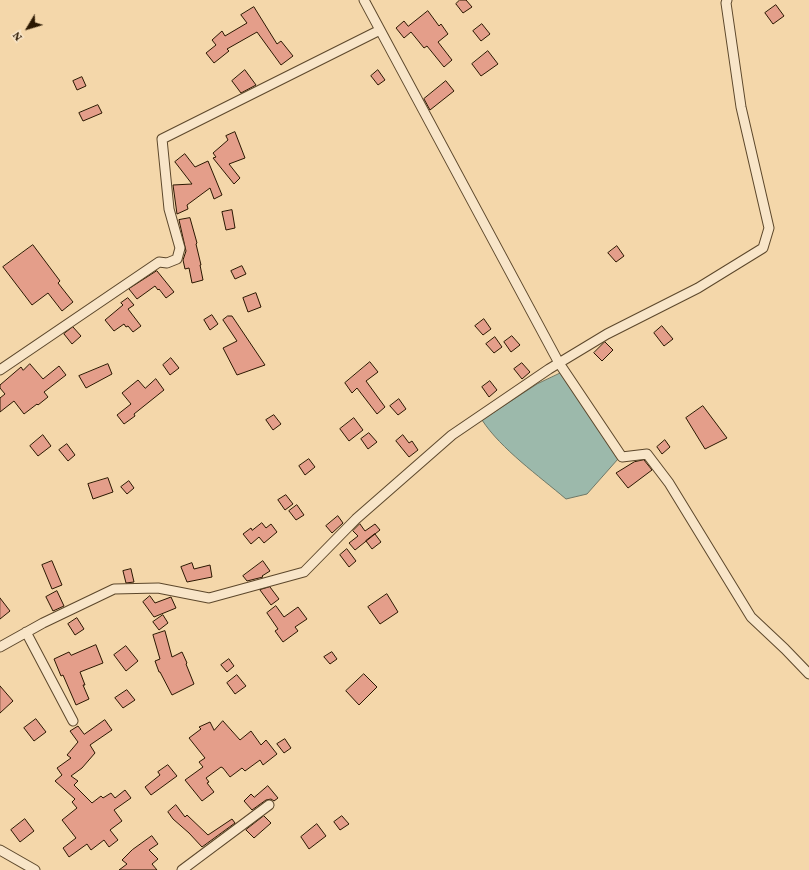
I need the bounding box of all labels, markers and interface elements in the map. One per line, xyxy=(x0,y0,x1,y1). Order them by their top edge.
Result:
north arrow xyxy=(8,8,48,48)
text: N xyxy=(10,28,27,43)

